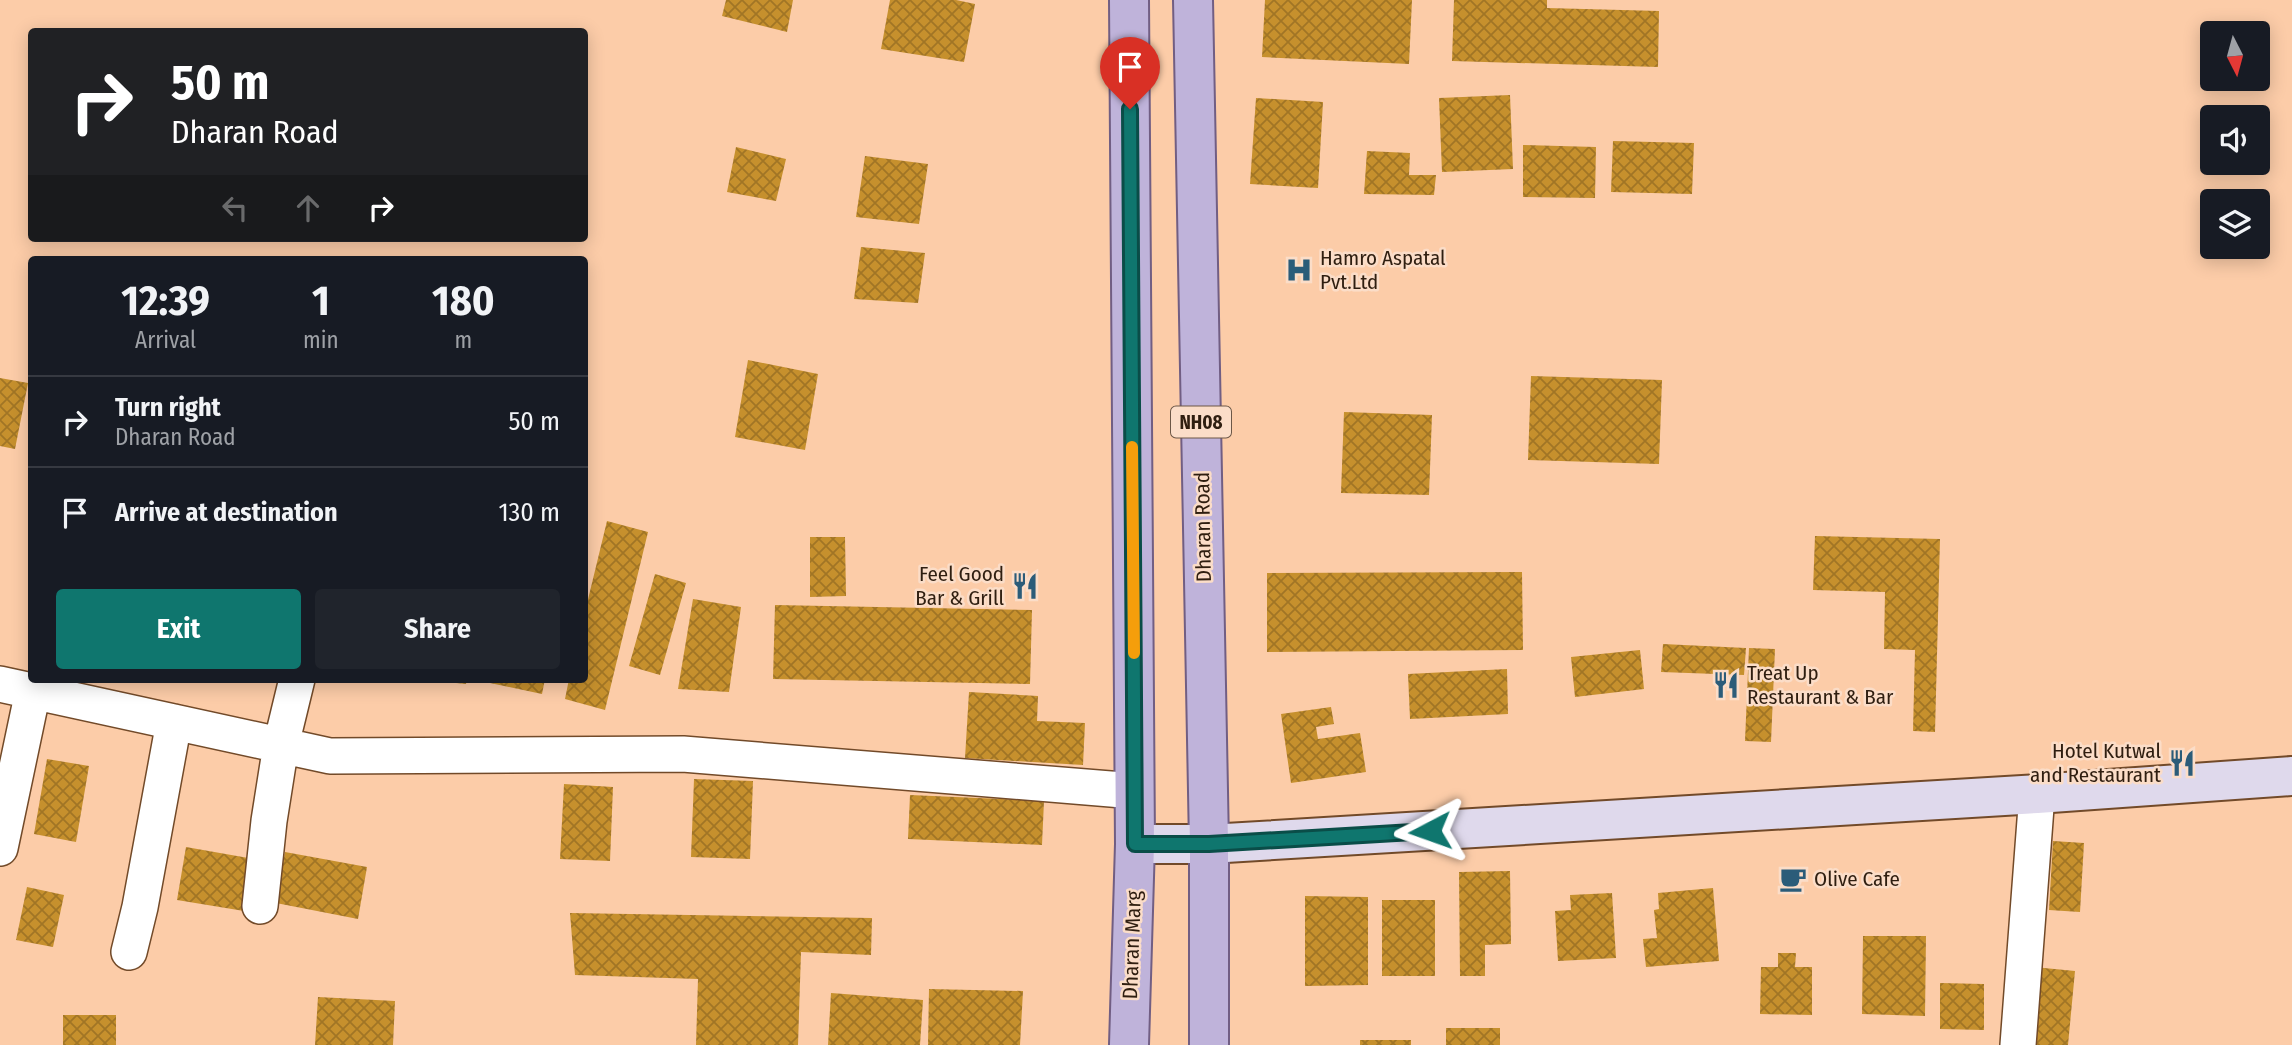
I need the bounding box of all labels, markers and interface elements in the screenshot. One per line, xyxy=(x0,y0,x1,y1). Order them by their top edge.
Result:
north arrow xyxy=(2200,21,2270,91)
map controls xyxy=(2200,21,2270,259)
pin xyxy=(1100,37,1160,109)
icon: arrive xyxy=(1111,48,1149,86)
text: 50 m xyxy=(171,53,269,112)
icon: right xyxy=(56,56,147,147)
button: sound xyxy=(2200,105,2270,175)
text: Dharan Road xyxy=(171,113,339,151)
icon: left xyxy=(216,189,254,227)
icon: ahead xyxy=(289,189,327,227)
icon: right xyxy=(362,189,400,227)
button: layers xyxy=(2200,189,2270,259)
place label: Hamro Aspatal Pvt.Ltd xyxy=(1320,245,1446,295)
hospital icon: Hamro Aspatal Pvt.Ltd xyxy=(1284,255,1314,285)
text: 12:39 xyxy=(121,276,210,326)
text: 1 xyxy=(312,276,330,326)
text: 180 xyxy=(432,276,495,326)
text: Arrival xyxy=(135,326,196,354)
text: min xyxy=(303,326,339,354)
text: m xyxy=(454,326,472,354)
text: Turn right xyxy=(115,392,221,423)
icon: right xyxy=(56,403,94,441)
text: 50 m xyxy=(508,406,560,437)
road number: NH08 xyxy=(1171,406,1231,438)
text: Dharan Road xyxy=(115,423,236,451)
street label: Dharan Road xyxy=(1189,472,1217,582)
icon: arrive xyxy=(56,494,94,532)
text: Arrive at destination xyxy=(115,497,338,528)
text: 130 m xyxy=(498,497,560,528)
place label: Feel Good Bar & Grill xyxy=(915,561,1004,611)
restaurant icon: Feel Good Bar & Grill xyxy=(1010,571,1040,601)
button: Exit xyxy=(56,589,301,669)
button: Share xyxy=(315,589,560,669)
place label: Treat Up Restaurant & Bar xyxy=(1747,660,1894,710)
restaurant icon: Treat Up Restaurant & Bar xyxy=(1711,670,1741,700)
place label: Hotel Kutwal and Restaurant xyxy=(2030,738,2161,788)
restaurant icon: Hotel Kutwal and Restaurant xyxy=(2167,748,2197,778)
position arrow xyxy=(1393,794,1467,868)
cafe icon: Olive Cafe xyxy=(1778,864,1808,894)
place label: Olive Cafe xyxy=(1814,866,1900,892)
street label: Dharan Marg xyxy=(1117,890,1147,1000)

